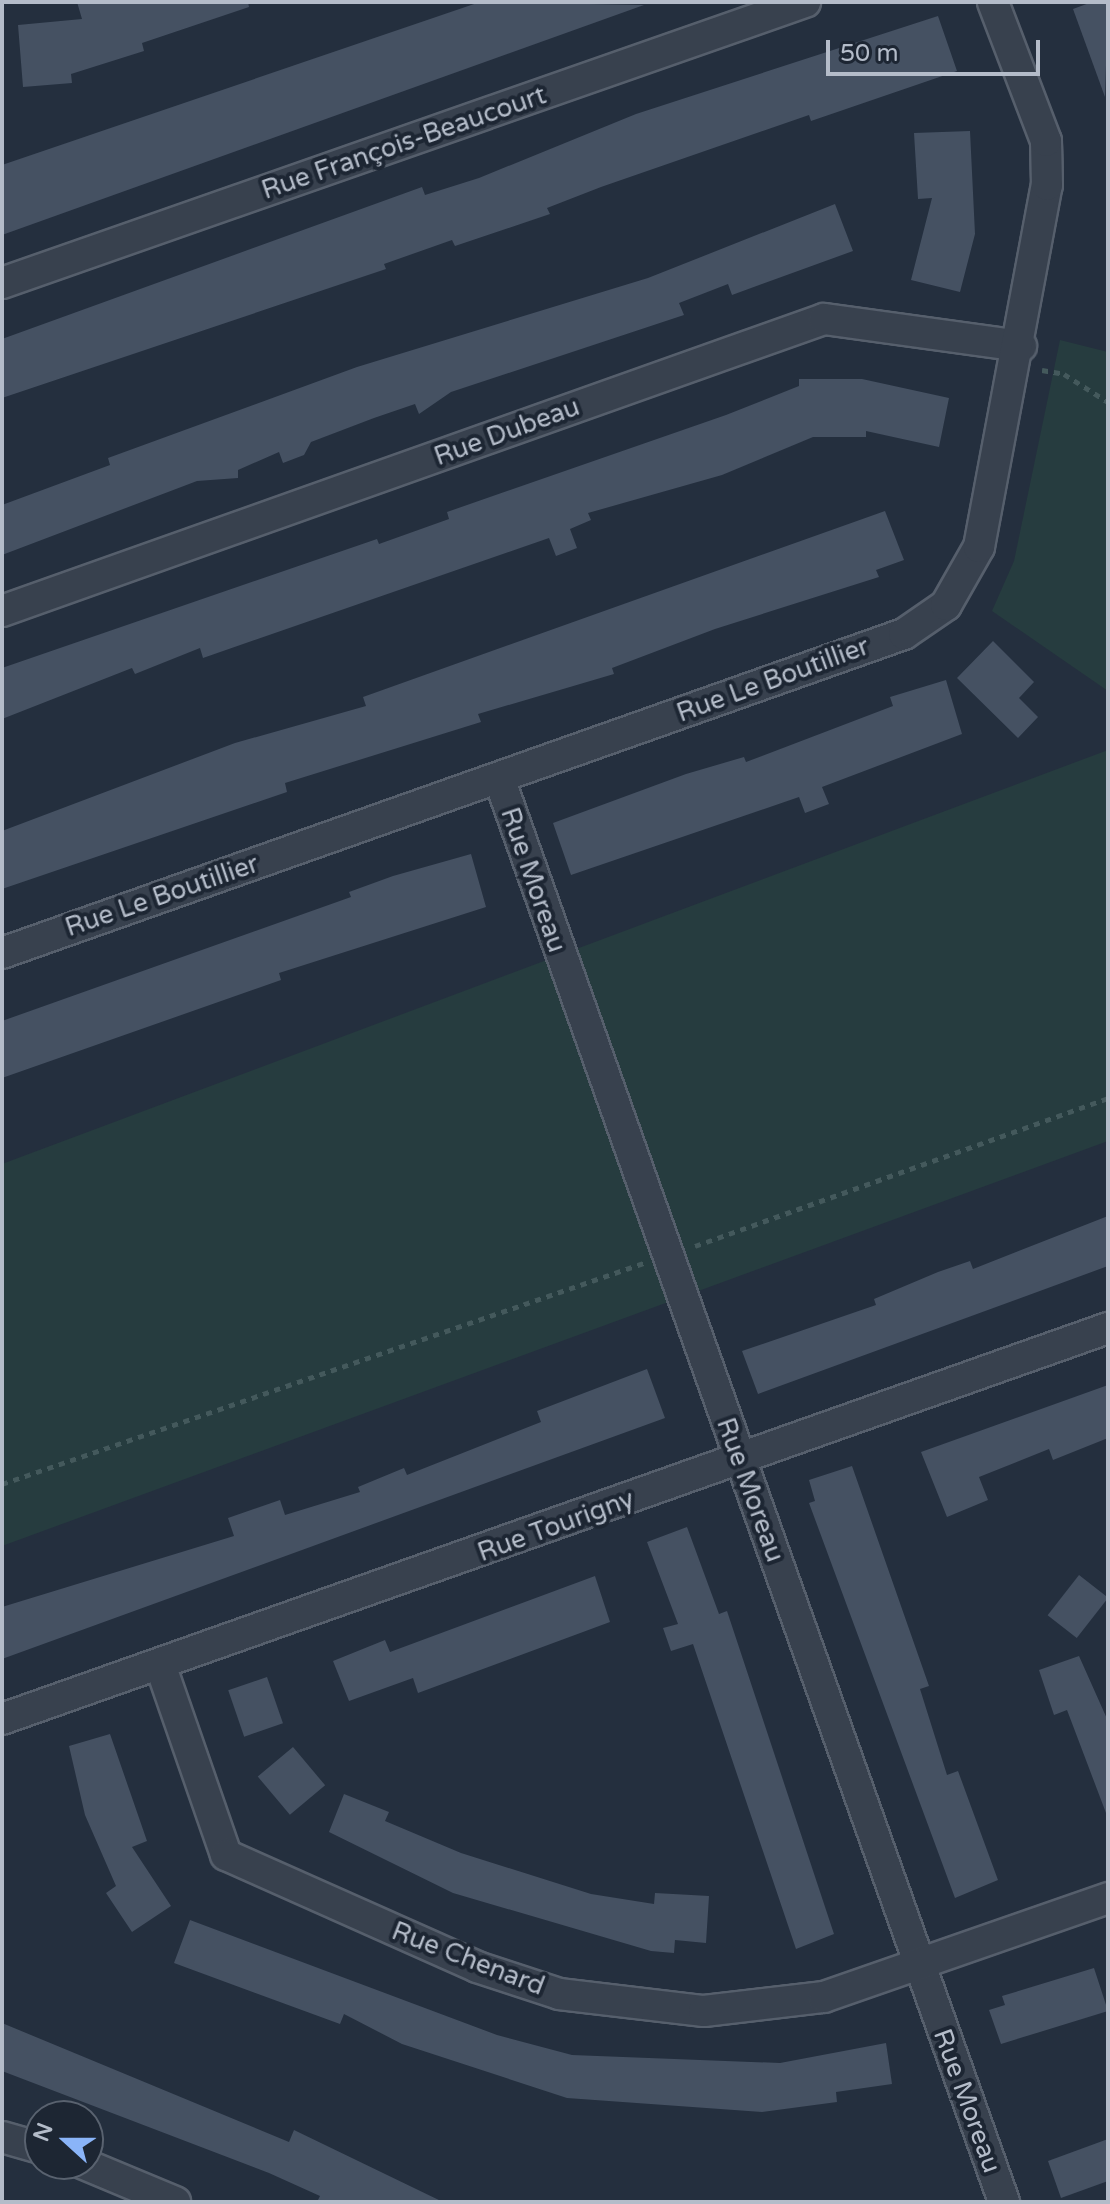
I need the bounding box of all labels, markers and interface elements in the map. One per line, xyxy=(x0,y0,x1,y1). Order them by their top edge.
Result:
scale bar xyxy=(830,24,1044,74)
text: 50 m xyxy=(840,39,898,68)
street label: Rue François-Beaucourt xyxy=(258,80,550,206)
street label: Rue Dubeau xyxy=(430,391,584,473)
street label: Rue Le Boutillier xyxy=(673,631,873,729)
street label: Rue Moreau xyxy=(494,804,572,956)
street label: Rue Le Boutillier xyxy=(61,848,263,944)
street label: Rue Moreau xyxy=(710,1414,790,1566)
street label: Rue Tourigny xyxy=(474,1483,638,1569)
street label: Rue Chenard xyxy=(387,1916,549,2002)
street label: Rue Moreau xyxy=(927,2025,1007,2177)
north arrow xyxy=(24,2100,104,2180)
text: N xyxy=(28,2119,59,2145)

